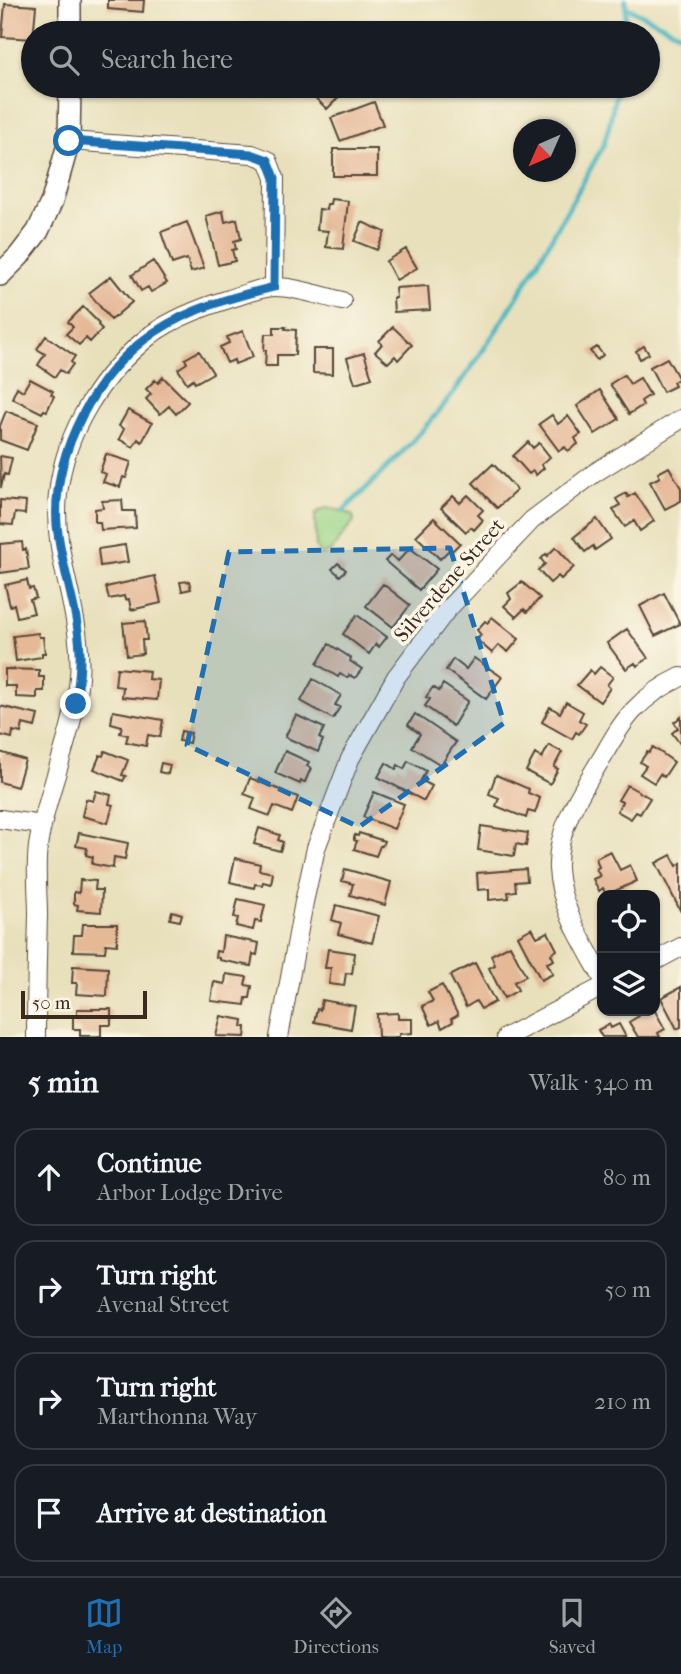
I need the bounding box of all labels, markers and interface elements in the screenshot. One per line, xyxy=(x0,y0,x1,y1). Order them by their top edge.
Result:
search box xyxy=(21,21,660,98)
icon: search xyxy=(45,41,83,79)
text: Search here xyxy=(101,44,233,75)
north arrow xyxy=(513,119,576,182)
route start xyxy=(53,125,84,156)
street label: Silverdene Street xyxy=(389,513,510,647)
route end xyxy=(60,688,91,719)
map controls xyxy=(597,890,660,1016)
button: locate xyxy=(597,890,660,953)
button: layers xyxy=(597,953,660,1016)
scale bar xyxy=(21,988,147,1020)
text: 50 m xyxy=(32,992,71,1014)
text: 5 min xyxy=(28,1065,99,1100)
text: Walk · 340 m xyxy=(529,1069,653,1096)
text: Continue xyxy=(97,1148,202,1179)
icon: ahead xyxy=(30,1158,68,1196)
text: 80 m xyxy=(603,1164,651,1191)
text: Arbor Lodge Drive xyxy=(97,1179,283,1206)
text: Turn right xyxy=(97,1260,217,1291)
icon: right xyxy=(30,1270,68,1308)
text: 50 m xyxy=(604,1276,651,1303)
text: Avenal Street xyxy=(97,1291,230,1318)
text: Turn right xyxy=(97,1372,217,1403)
icon: right xyxy=(30,1382,68,1420)
text: 210 m xyxy=(594,1388,651,1415)
text: Marthonna Way xyxy=(97,1403,257,1430)
icon: arrive xyxy=(30,1494,68,1532)
text: Arrive at destination xyxy=(97,1498,327,1529)
tab: Map xyxy=(85,1594,123,1658)
tab: Directions xyxy=(293,1594,379,1658)
tab: Saved xyxy=(549,1594,596,1658)

